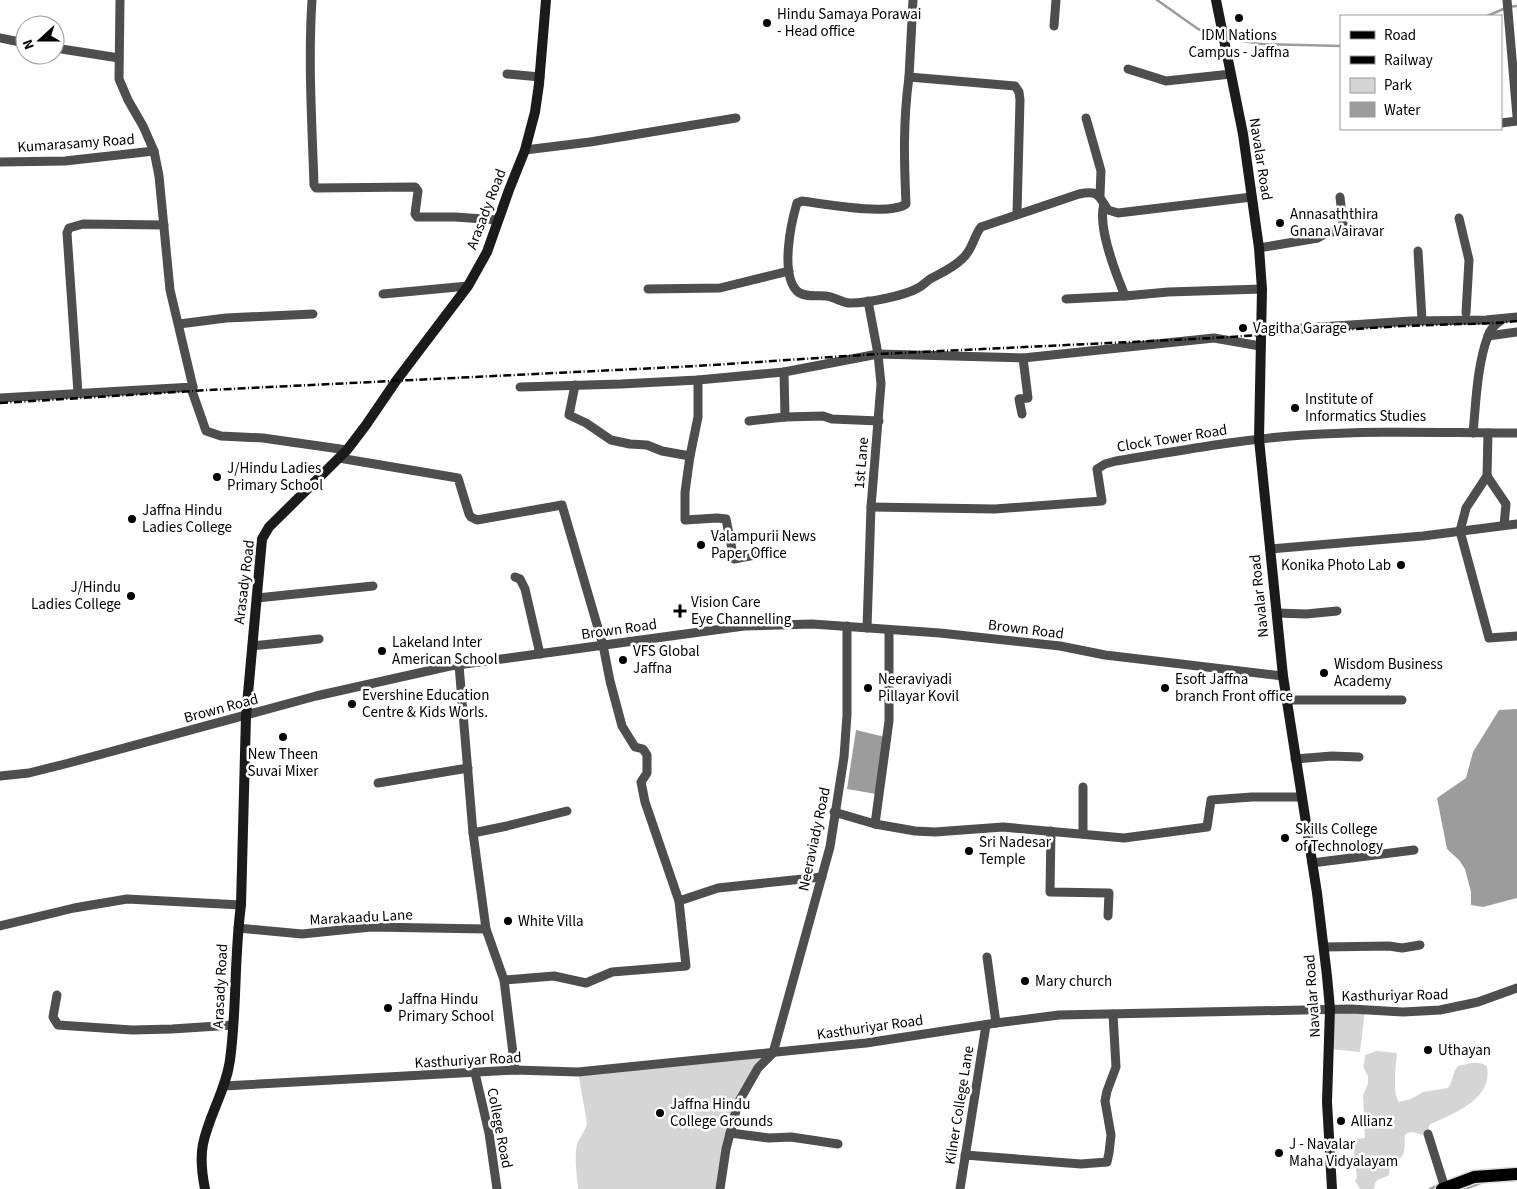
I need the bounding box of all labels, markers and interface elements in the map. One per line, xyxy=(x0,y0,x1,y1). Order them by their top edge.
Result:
place label: Hindu Samaya Porawai - Head office xyxy=(777,4,922,42)
marker: IDM Nations Campus - Jaffna xyxy=(1233,12,1245,24)
north arrow xyxy=(15,15,65,65)
legend xyxy=(1340,15,1502,130)
marker: Hindu Samaya Porawai - Head office xyxy=(761,17,773,29)
place label: IDM Nations Campus - Jaffna xyxy=(1188,25,1290,63)
text: Road xyxy=(1384,25,1416,46)
text: N xyxy=(18,36,40,52)
text: Railway xyxy=(1384,50,1433,71)
text: Park xyxy=(1384,75,1413,96)
text: Water xyxy=(1384,100,1421,121)
street label: Navalar Road xyxy=(1244,116,1277,202)
street label: Kumarasamy Road xyxy=(17,129,135,158)
street label: Arasady Road xyxy=(461,166,511,253)
place label: Annasaththira Gnana Vairavar xyxy=(1290,204,1385,242)
marker: Annasaththira Gnana Vairavar xyxy=(1274,217,1286,229)
place label: Vagitha Garage xyxy=(1253,318,1347,339)
marker: Vagitha Garage xyxy=(1237,322,1249,334)
place label: Institute of Informatics Studies xyxy=(1305,389,1426,427)
marker: Institute of Informatics Studies xyxy=(1289,402,1301,414)
street label: Clock Tower Road xyxy=(1115,419,1229,458)
street label: 1st Lane xyxy=(849,436,874,490)
place label: J/Hindu Ladies Primary School xyxy=(227,458,323,496)
marker: J/Hindu Ladies Primary School xyxy=(211,471,223,483)
place label: Jaffna Hindu Ladies College xyxy=(142,500,232,538)
marker: Jaffna Hindu Ladies College xyxy=(126,513,138,525)
place label: Valampurii News Paper Office xyxy=(711,526,816,564)
street label: Arasady Road xyxy=(229,539,260,625)
marker: Valampurii News Paper Office xyxy=(695,539,707,551)
street label: Navalar Road xyxy=(1245,553,1274,638)
place label: Konika Photo Lab xyxy=(1281,555,1391,576)
marker: Konika Photo Lab xyxy=(1395,559,1407,571)
place label: J/Hindu Ladies College xyxy=(31,577,121,615)
marker: J/Hindu Ladies College xyxy=(125,590,137,602)
place label: Vision Care Eye Channelling xyxy=(691,592,792,630)
marker: Vision Care Eye Channelling xyxy=(673,604,687,618)
street label: Brown Road xyxy=(580,614,658,645)
street label: Brown Road xyxy=(987,614,1065,645)
place label: Lakeland Inter American School xyxy=(392,632,498,670)
place label: VFS Global Jaffna xyxy=(633,641,700,679)
marker: Lakeland Inter American School xyxy=(376,645,388,657)
marker: VFS Global Jaffna xyxy=(617,654,629,666)
place label: Wisdom Business Academy xyxy=(1334,654,1443,692)
marker: Wisdom Business Academy xyxy=(1318,667,1330,679)
place label: Neeraviyadi Pillayar Kovil xyxy=(878,669,959,707)
place label: Esoft Jaffna branch Front office xyxy=(1175,669,1293,707)
marker: Neeraviyadi Pillayar Kovil xyxy=(862,682,874,694)
marker: Esoft Jaffna branch Front office xyxy=(1159,682,1171,694)
place label: Evershine Education Centre & Kids Worls. xyxy=(362,685,489,723)
street label: Brown Road xyxy=(182,688,261,728)
marker: Evershine Education Centre & Kids Worls. xyxy=(346,698,358,710)
marker: New Theen Suvai Mixer xyxy=(277,731,289,743)
place label: New Theen Suvai Mixer xyxy=(248,744,319,782)
street label: Neeraviady Road xyxy=(793,785,836,893)
place label: Skills College of Technology xyxy=(1295,819,1383,857)
place label: Sri Nadesar Temple xyxy=(979,832,1052,870)
marker: Skills College of Technology xyxy=(1279,832,1291,844)
marker: Sri Nadesar Temple xyxy=(963,845,975,857)
street label: Marakaadu Lane xyxy=(309,904,413,931)
place label: White Villa xyxy=(518,911,584,932)
marker: White Villa xyxy=(502,915,514,927)
street label: Arasady Road xyxy=(208,943,233,1029)
street label: Navalar Road xyxy=(1299,954,1326,1038)
place label: Mary church xyxy=(1035,971,1112,992)
marker: Mary church xyxy=(1019,975,1031,987)
street label: Kasthuriyar Road xyxy=(1341,984,1449,1007)
place label: Jaffna Hindu Primary School xyxy=(398,989,494,1027)
marker: Jaffna Hindu Primary School xyxy=(382,1002,394,1014)
street label: Kasthuriyar Road xyxy=(816,1010,925,1045)
place label: Uthayan xyxy=(1438,1040,1491,1061)
street label: Kilner College Lane xyxy=(940,1044,979,1166)
marker: Uthayan xyxy=(1422,1044,1434,1056)
street label: Kasthuriyar Road xyxy=(414,1047,522,1074)
street label: College Road xyxy=(481,1086,518,1170)
place label: Jaffna Hindu College Grounds xyxy=(670,1094,773,1132)
marker: Jaffna Hindu College Grounds xyxy=(654,1107,666,1119)
place label: Allianz xyxy=(1351,1111,1393,1132)
marker: Allianz xyxy=(1335,1115,1347,1127)
place label: J - Navalar Maha Vidyalayam xyxy=(1289,1134,1398,1172)
marker: J - Navalar Maha Vidyalayam xyxy=(1273,1147,1285,1159)

